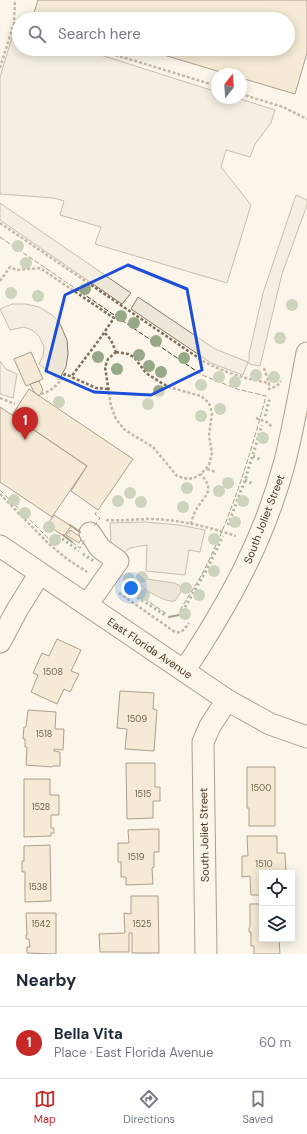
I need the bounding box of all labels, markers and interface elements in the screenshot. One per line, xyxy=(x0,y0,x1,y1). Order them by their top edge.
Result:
search box xyxy=(12,12,295,56)
icon: search xyxy=(26,23,48,45)
text: Search here xyxy=(58,24,141,44)
north arrow xyxy=(211,68,247,104)
pin: 1 xyxy=(12,407,38,440)
street label: South Joliet Street xyxy=(241,472,287,566)
your location xyxy=(121,578,141,598)
street label: East Florida Avenue xyxy=(105,614,195,682)
house number: 1508 xyxy=(43,666,63,678)
house number: 1509 xyxy=(127,713,147,725)
house number: 1518 xyxy=(36,728,52,740)
house number: 1500 xyxy=(251,782,271,794)
house number: 1515 xyxy=(135,788,151,800)
street label: South Joliet Street xyxy=(196,788,212,882)
house number: 1528 xyxy=(32,801,50,813)
house number: 1519 xyxy=(128,851,145,863)
house number: 1510 xyxy=(255,858,273,870)
map controls xyxy=(259,870,295,942)
button: locate xyxy=(259,870,295,906)
house number: 1538 xyxy=(28,881,48,893)
button: layers xyxy=(259,906,295,942)
house number: 1542 xyxy=(32,918,50,930)
house number: 1525 xyxy=(133,918,151,930)
text: Nearby xyxy=(16,969,76,991)
text: Bella Vita xyxy=(54,1024,123,1044)
text: 1 xyxy=(27,1034,31,1051)
text: 60 m xyxy=(259,1034,291,1051)
text: Place · East Florida Avenue xyxy=(54,1044,213,1061)
tab: Map xyxy=(34,1088,56,1126)
tab: Directions xyxy=(123,1088,175,1126)
tab: Saved xyxy=(242,1088,273,1126)

